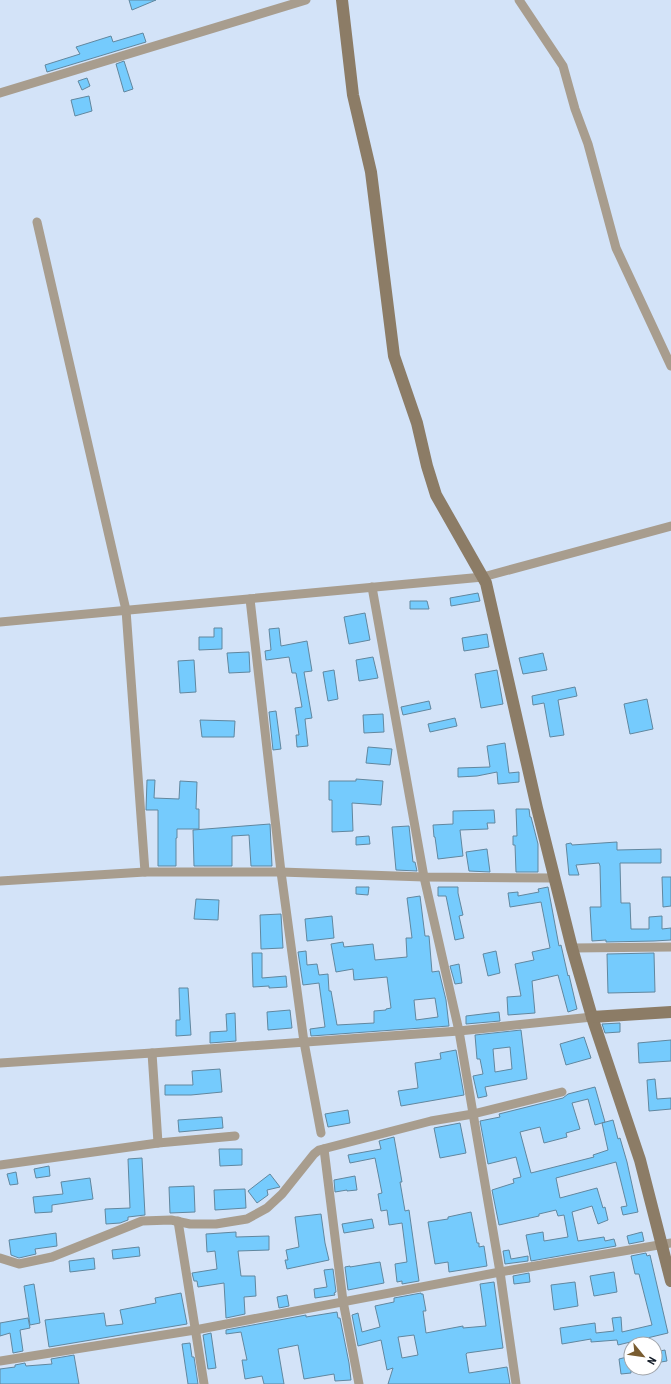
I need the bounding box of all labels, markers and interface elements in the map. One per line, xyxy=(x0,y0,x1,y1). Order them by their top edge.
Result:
north arrow xyxy=(623,1336,663,1376)
text: N xyxy=(644,1355,659,1367)

